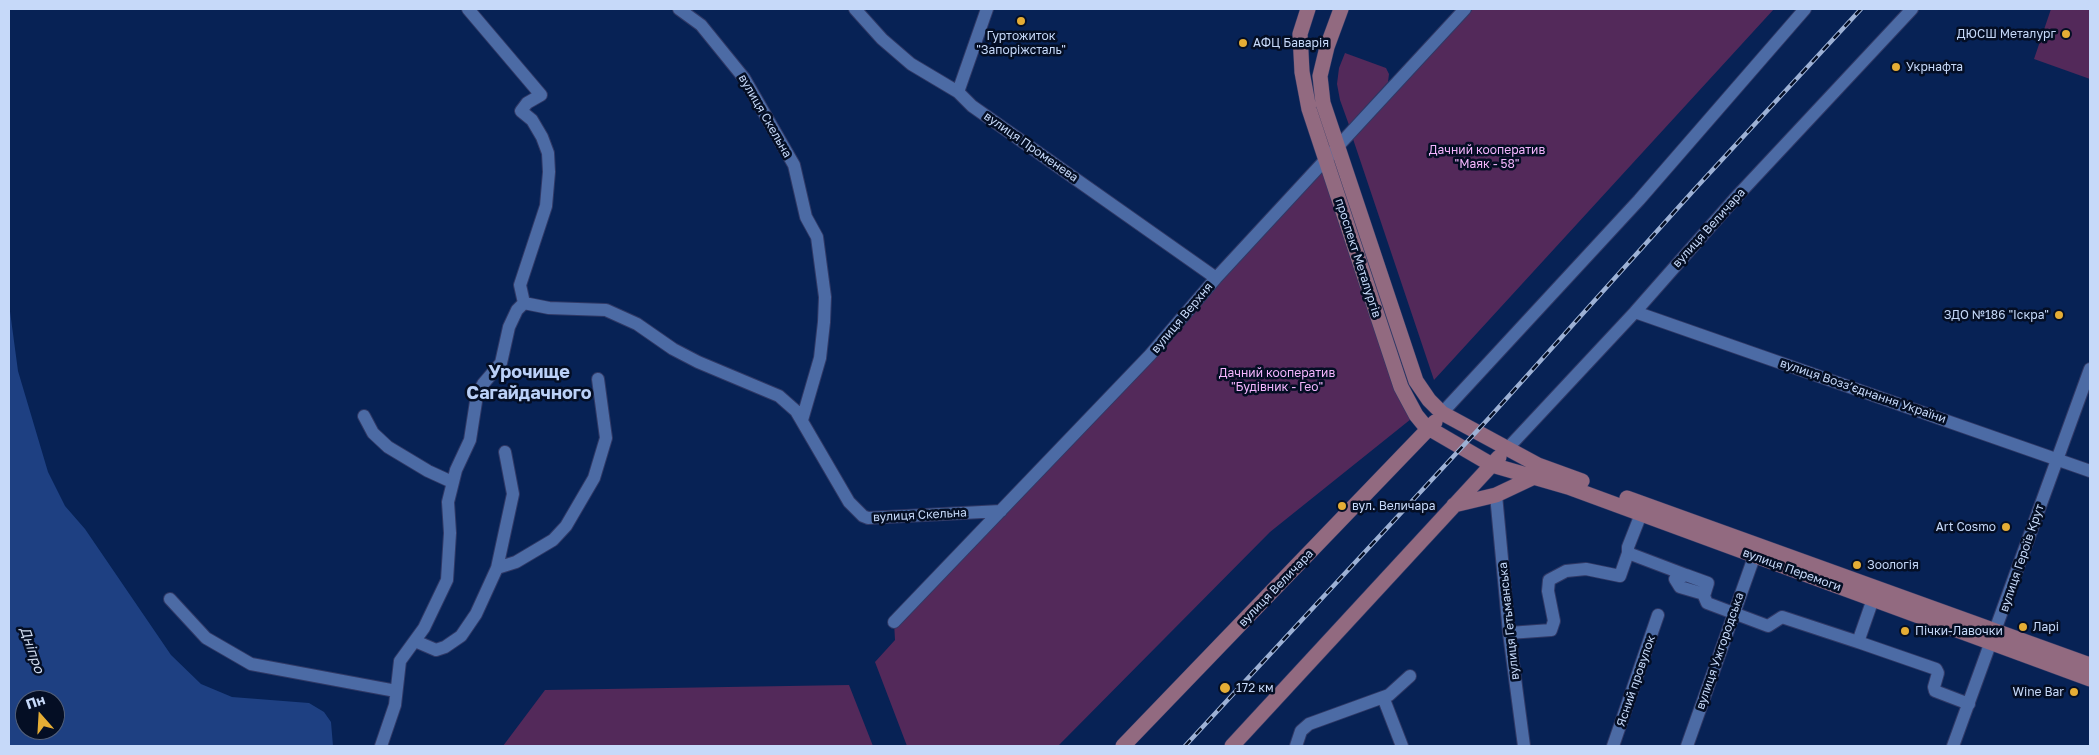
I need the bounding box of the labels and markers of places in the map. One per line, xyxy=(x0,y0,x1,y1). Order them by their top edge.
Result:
marker: Гуртожиток "Запоріжсталь" xyxy=(1015,15,1027,27)
place label: ДЮСШ Металург xyxy=(1957,27,2056,41)
marker: ДЮСШ Металург xyxy=(2060,28,2072,40)
place label: Гуртожиток "Запоріжсталь" xyxy=(976,29,1066,57)
place label: АФЦ Баварiя xyxy=(1253,36,1329,50)
marker: АФЦ Баварiя xyxy=(1237,37,1249,49)
place label: Укрнафта xyxy=(1906,60,1963,74)
marker: Укрнафта xyxy=(1890,61,1902,73)
place label: ЗДО №186 "Іскра" xyxy=(1944,308,2049,322)
marker: ЗДО №186 "Іскра" xyxy=(2053,309,2065,321)
place label: вул. Величара xyxy=(1352,499,1435,513)
marker: вул. Величара xyxy=(1336,500,1348,512)
place label: Art Cosmo xyxy=(1936,520,1996,534)
marker: Art Cosmo xyxy=(2000,521,2012,533)
place label: Зоологія xyxy=(1867,558,1919,572)
marker: Зоологія xyxy=(1851,559,1863,571)
place label: Ларі xyxy=(2033,620,2059,634)
marker: Ларі xyxy=(2017,621,2029,633)
place label: Пічки-Лавочки xyxy=(1915,624,2003,638)
marker: Пічки-Лавочки xyxy=(1899,625,1911,637)
marker: 172 км xyxy=(1218,681,1232,695)
place label: 172 км xyxy=(1236,681,1274,695)
place label: Wine Bar xyxy=(2012,685,2064,699)
marker: Wine Bar xyxy=(2068,686,2080,698)

